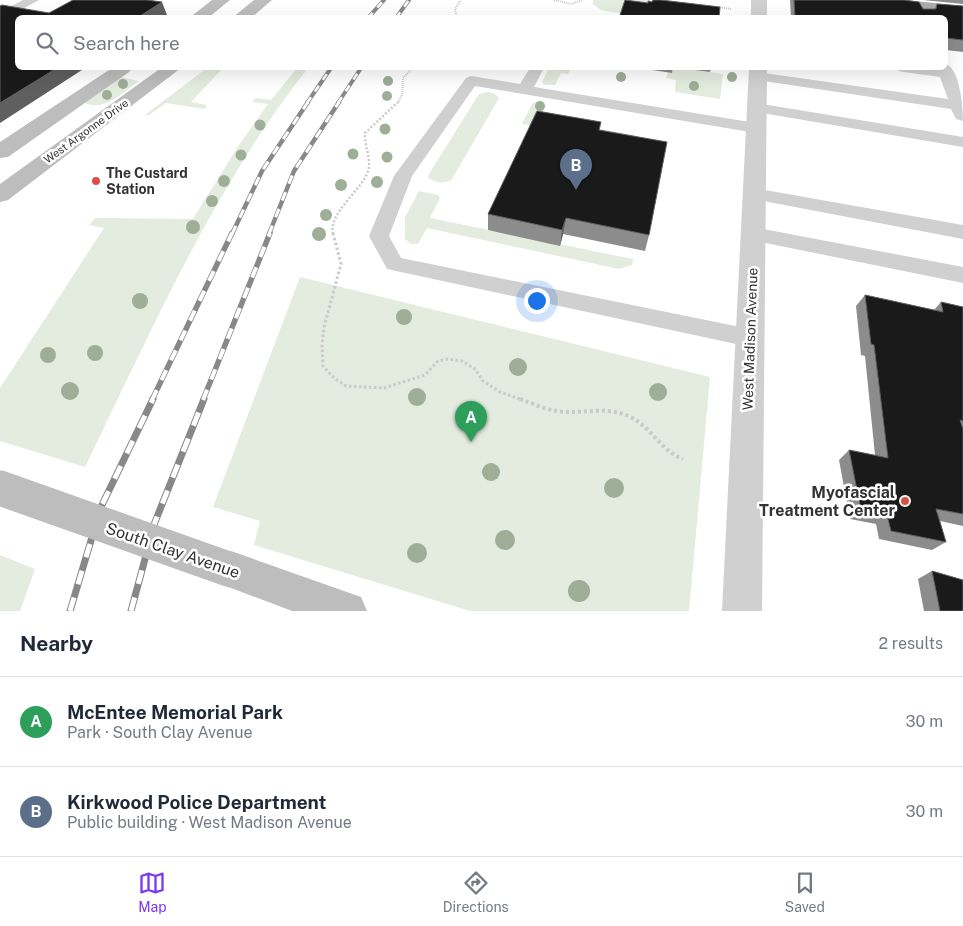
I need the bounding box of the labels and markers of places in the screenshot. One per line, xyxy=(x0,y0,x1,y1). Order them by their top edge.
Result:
pin: B xyxy=(560,149,592,190)
place label: The Custard Station xyxy=(106,165,188,197)
marker: The Custard Station xyxy=(90,175,102,187)
pin: A xyxy=(455,401,487,442)
place label: Myofascial Treatment Center xyxy=(759,483,895,520)
marker: Myofascial Treatment Center xyxy=(899,495,911,507)

